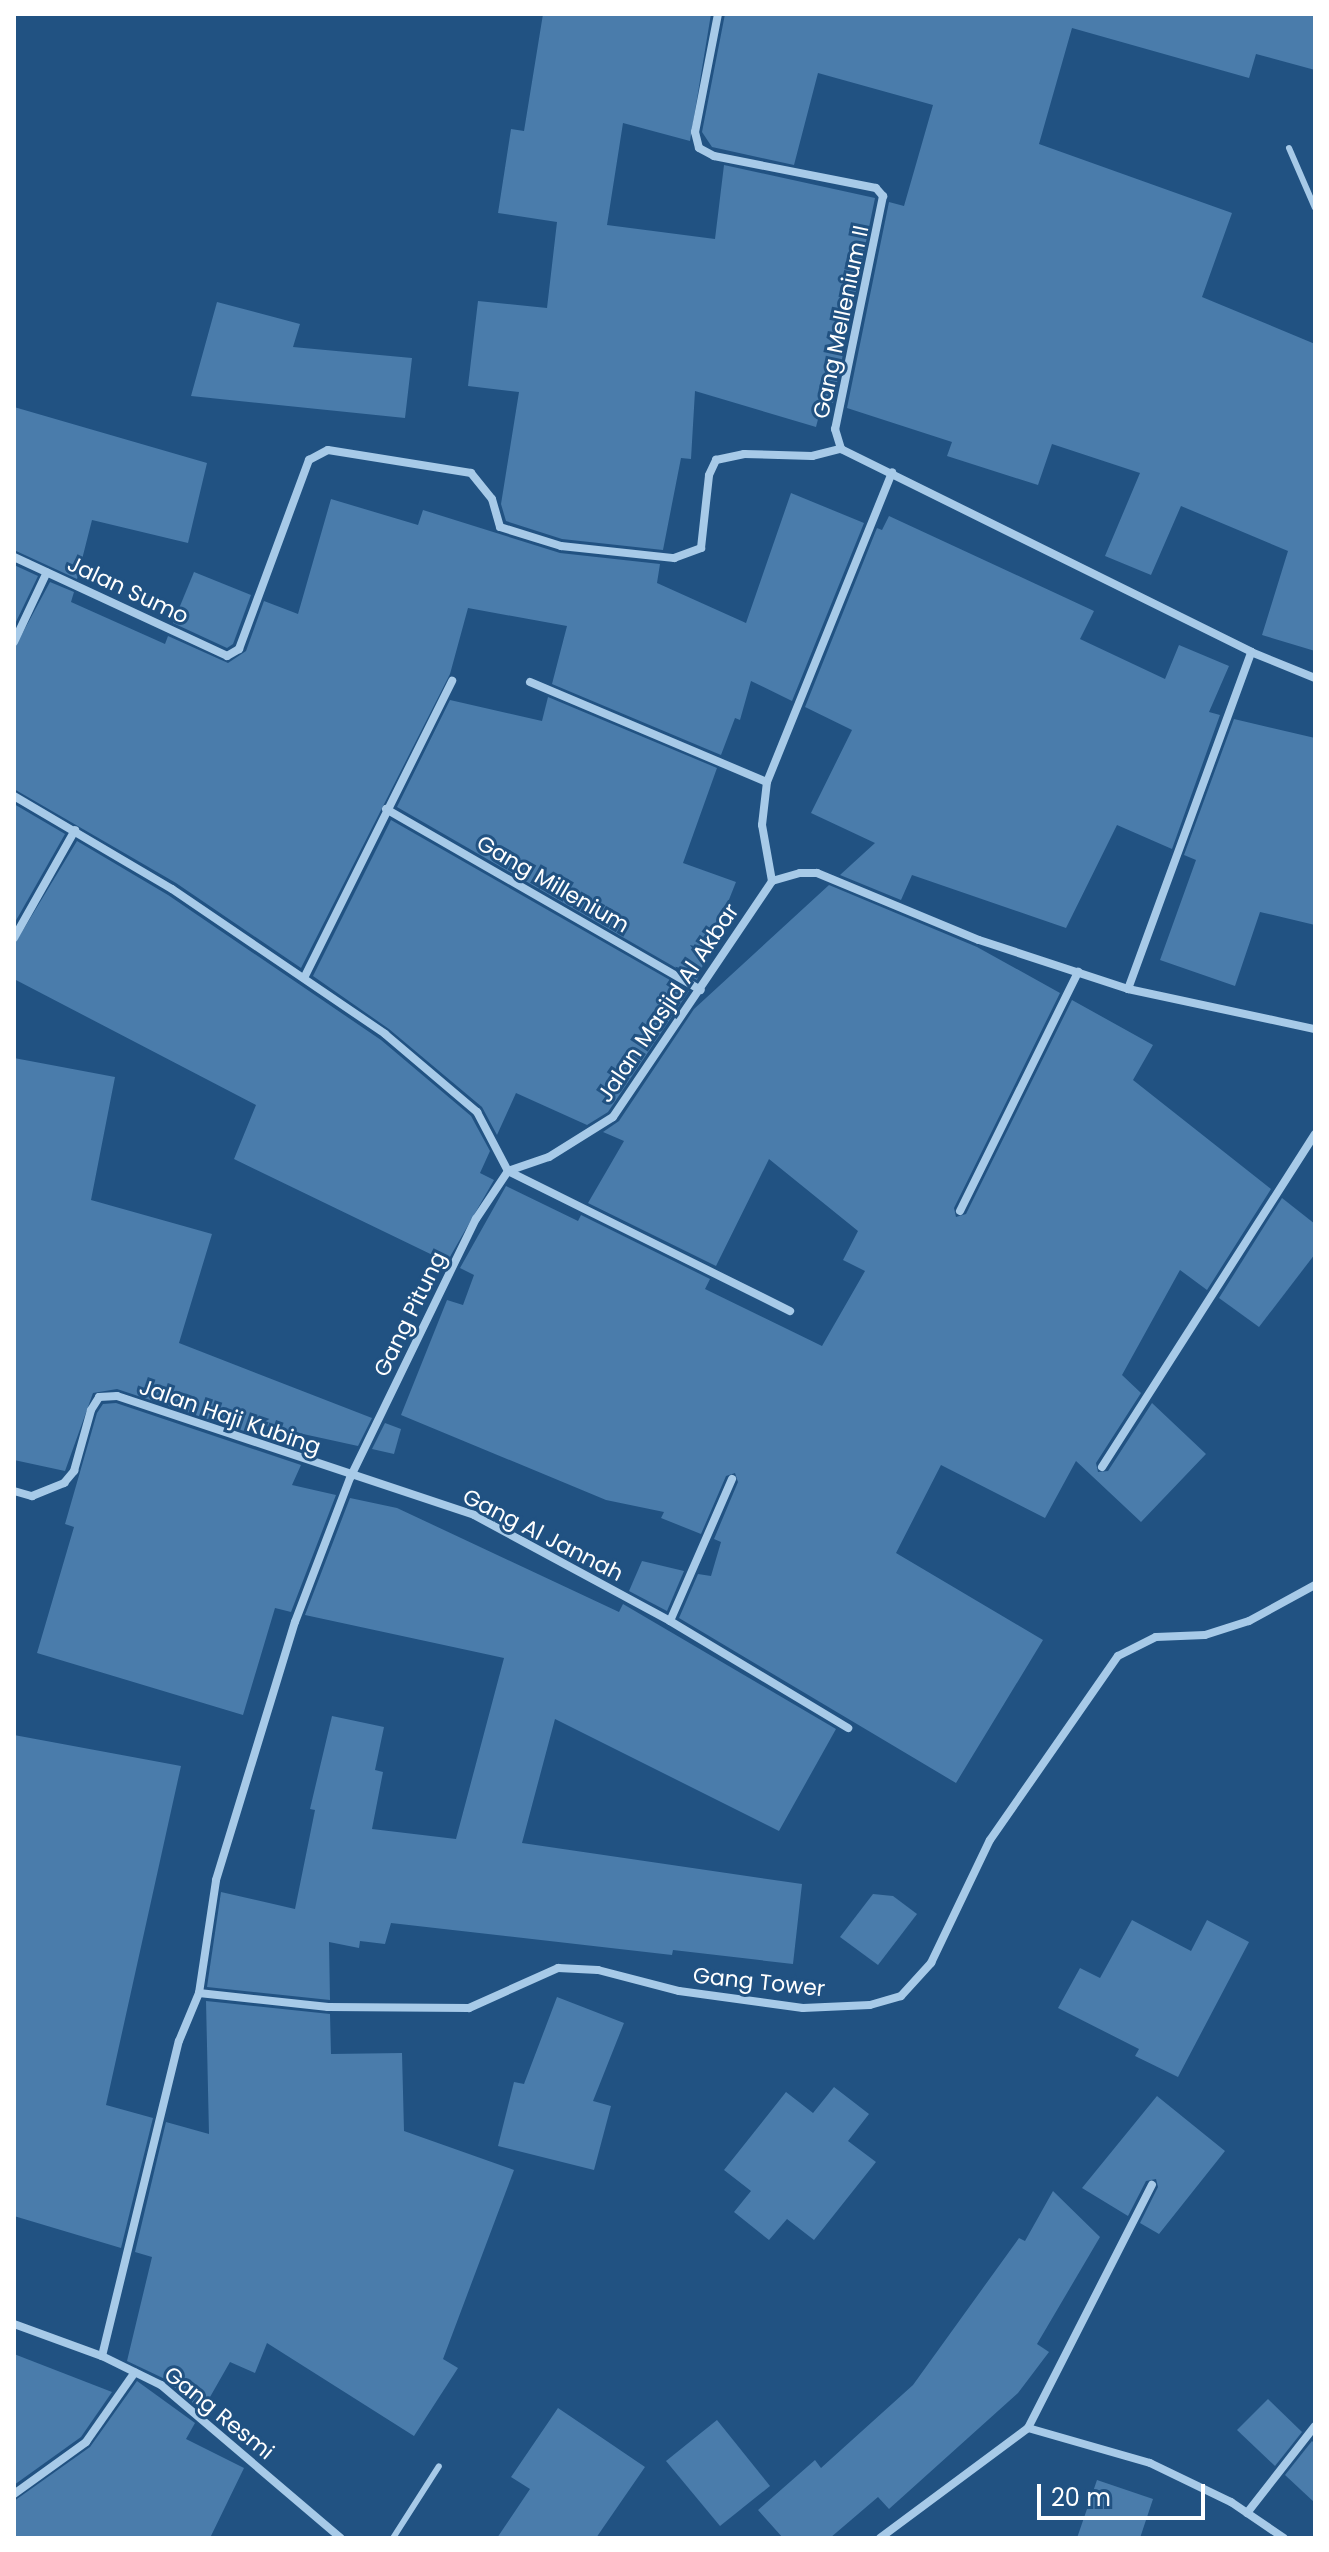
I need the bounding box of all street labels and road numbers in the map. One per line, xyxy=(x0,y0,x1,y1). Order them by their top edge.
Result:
street label: Gang Mellenium II xyxy=(808,223,874,421)
street label: Jalan Sumo xyxy=(63,550,193,630)
street label: Gang Millenium xyxy=(472,830,634,938)
street label: Jalan Masjid Al Akbar xyxy=(592,899,744,1107)
street label: Gang Pitung xyxy=(368,1247,452,1381)
street label: Jalan Haji Kubing xyxy=(136,1374,324,1460)
street label: Gang Al Jannah xyxy=(458,1483,628,1587)
street label: Gang Tower xyxy=(692,1962,826,2002)
street label: Gang Resmi xyxy=(159,2361,279,2465)

